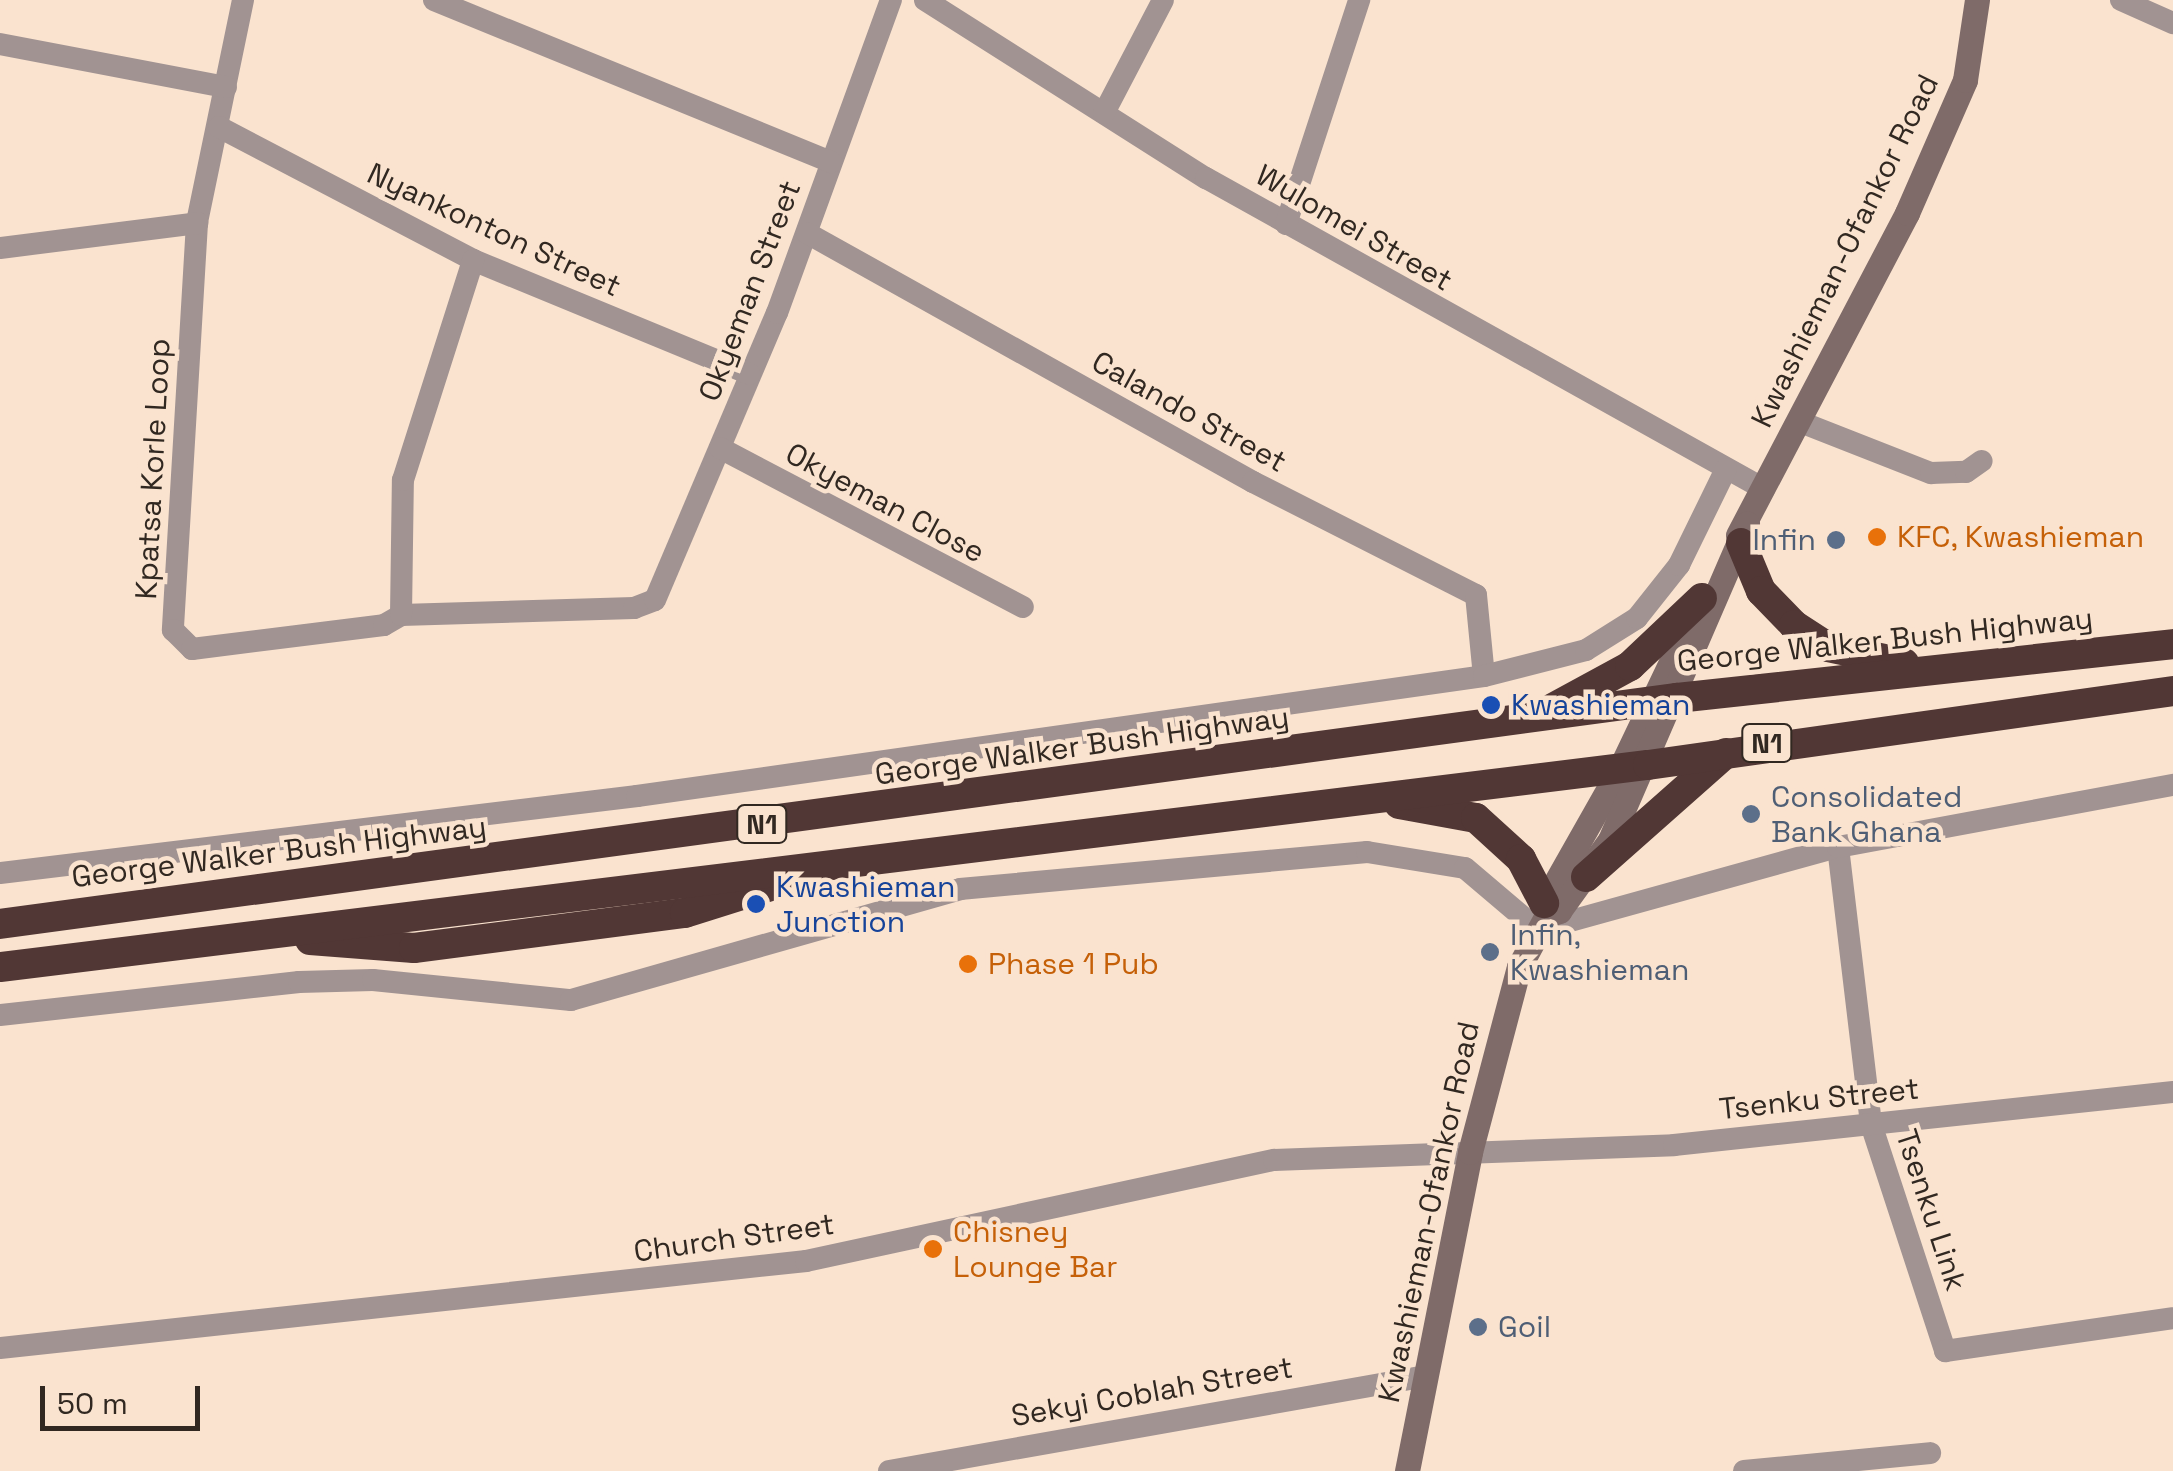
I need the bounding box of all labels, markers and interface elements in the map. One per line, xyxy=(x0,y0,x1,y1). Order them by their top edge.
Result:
street label: Kwashieman-Ofankor Road xyxy=(1744,69,1946,433)
street label: Nyankonton Street xyxy=(362,155,626,305)
street label: Wulomei Street xyxy=(1249,157,1459,299)
street label: Okyeman Street xyxy=(691,176,809,406)
street label: Kpatsa Korle Loop xyxy=(128,338,178,600)
street label: Calando Street xyxy=(1085,344,1293,480)
street label: Okyeman Close xyxy=(779,435,991,571)
place label: KFC, Kwashieman xyxy=(1897,519,2145,555)
place label: Infin xyxy=(1752,522,1816,558)
marker: KFC, Kwashieman xyxy=(1866,526,1888,548)
marker: Infin xyxy=(1825,529,1847,551)
street label: George Walker Bush Highway xyxy=(1675,600,2095,680)
place label: Kwashieman xyxy=(1511,687,1690,723)
marker: Kwashieman xyxy=(1480,694,1502,716)
street label: George Walker Bush Highway xyxy=(873,699,1291,793)
road number: N1 xyxy=(1740,720,1794,766)
place label: Consolidated Bank Ghana xyxy=(1771,779,1962,850)
road number: N1 xyxy=(734,801,790,847)
marker: Consolidated Bank Ghana xyxy=(1740,803,1762,825)
street label: George Walker Bush Highway xyxy=(69,809,489,895)
place label: Kwashieman Junction xyxy=(776,869,955,940)
marker: Kwashieman Junction xyxy=(745,893,767,915)
place label: Infin, Kwashieman xyxy=(1510,917,1689,988)
marker: Infin, Kwashieman xyxy=(1479,941,1501,963)
place label: Phase 1 Pub xyxy=(988,946,1159,982)
marker: Phase 1 Pub xyxy=(957,953,979,975)
street label: Kwashieman-Ofankor Road xyxy=(1371,1018,1487,1406)
street label: Tsenku Street xyxy=(1717,1071,1921,1127)
street label: Tsenku Link xyxy=(1888,1125,1974,1295)
street label: Church Street xyxy=(631,1206,837,1270)
place label: Chisney Lounge Bar xyxy=(953,1214,1118,1284)
marker: Chisney Lounge Bar xyxy=(922,1238,944,1260)
place label: Goil xyxy=(1498,1309,1551,1345)
marker: Goil xyxy=(1467,1316,1489,1338)
street label: Sekyi Coblah Street xyxy=(1008,1350,1296,1434)
scale bar xyxy=(45,1366,205,1428)
text: 50 m xyxy=(57,1384,128,1423)

